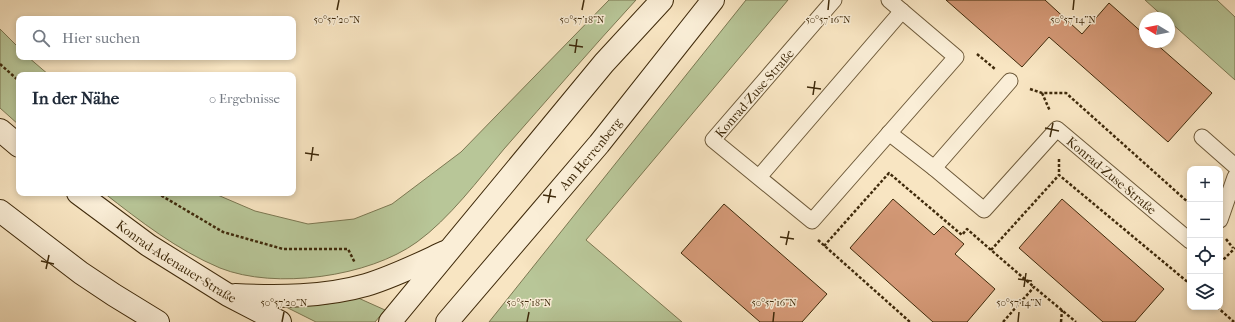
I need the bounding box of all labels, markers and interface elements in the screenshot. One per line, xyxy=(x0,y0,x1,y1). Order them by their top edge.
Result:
north arrow xyxy=(1139,12,1175,48)
text: 50°57'20"N xyxy=(314,14,361,26)
text: 50°57'18"N xyxy=(560,14,605,26)
text: 50°57'16"N xyxy=(805,14,851,26)
text: 50°57'14"N xyxy=(1050,14,1096,26)
search box xyxy=(16,16,296,60)
icon: search xyxy=(30,27,52,49)
text: Hier suchen xyxy=(62,29,140,47)
street label: Konrad-Zuse-Straße xyxy=(712,46,797,141)
text: In der Nähe xyxy=(32,88,119,108)
text: 0 Ergebnisse xyxy=(209,91,280,106)
street label: Am Herrenberg xyxy=(556,114,626,194)
street label: Konrad-Zuse-Straße xyxy=(1064,134,1160,218)
map controls xyxy=(1187,166,1223,310)
button: + xyxy=(1187,166,1223,202)
button: − xyxy=(1187,202,1223,238)
street label: Konrad-Adenauer-Straße xyxy=(113,217,239,306)
button: locate xyxy=(1187,238,1223,274)
button: layers xyxy=(1187,274,1223,310)
text: 50°57'20"N xyxy=(261,297,308,309)
text: 50°57'18"N xyxy=(507,297,552,309)
text: 50°57'16"N xyxy=(751,297,797,309)
text: 50°57'14"N xyxy=(996,297,1042,309)

